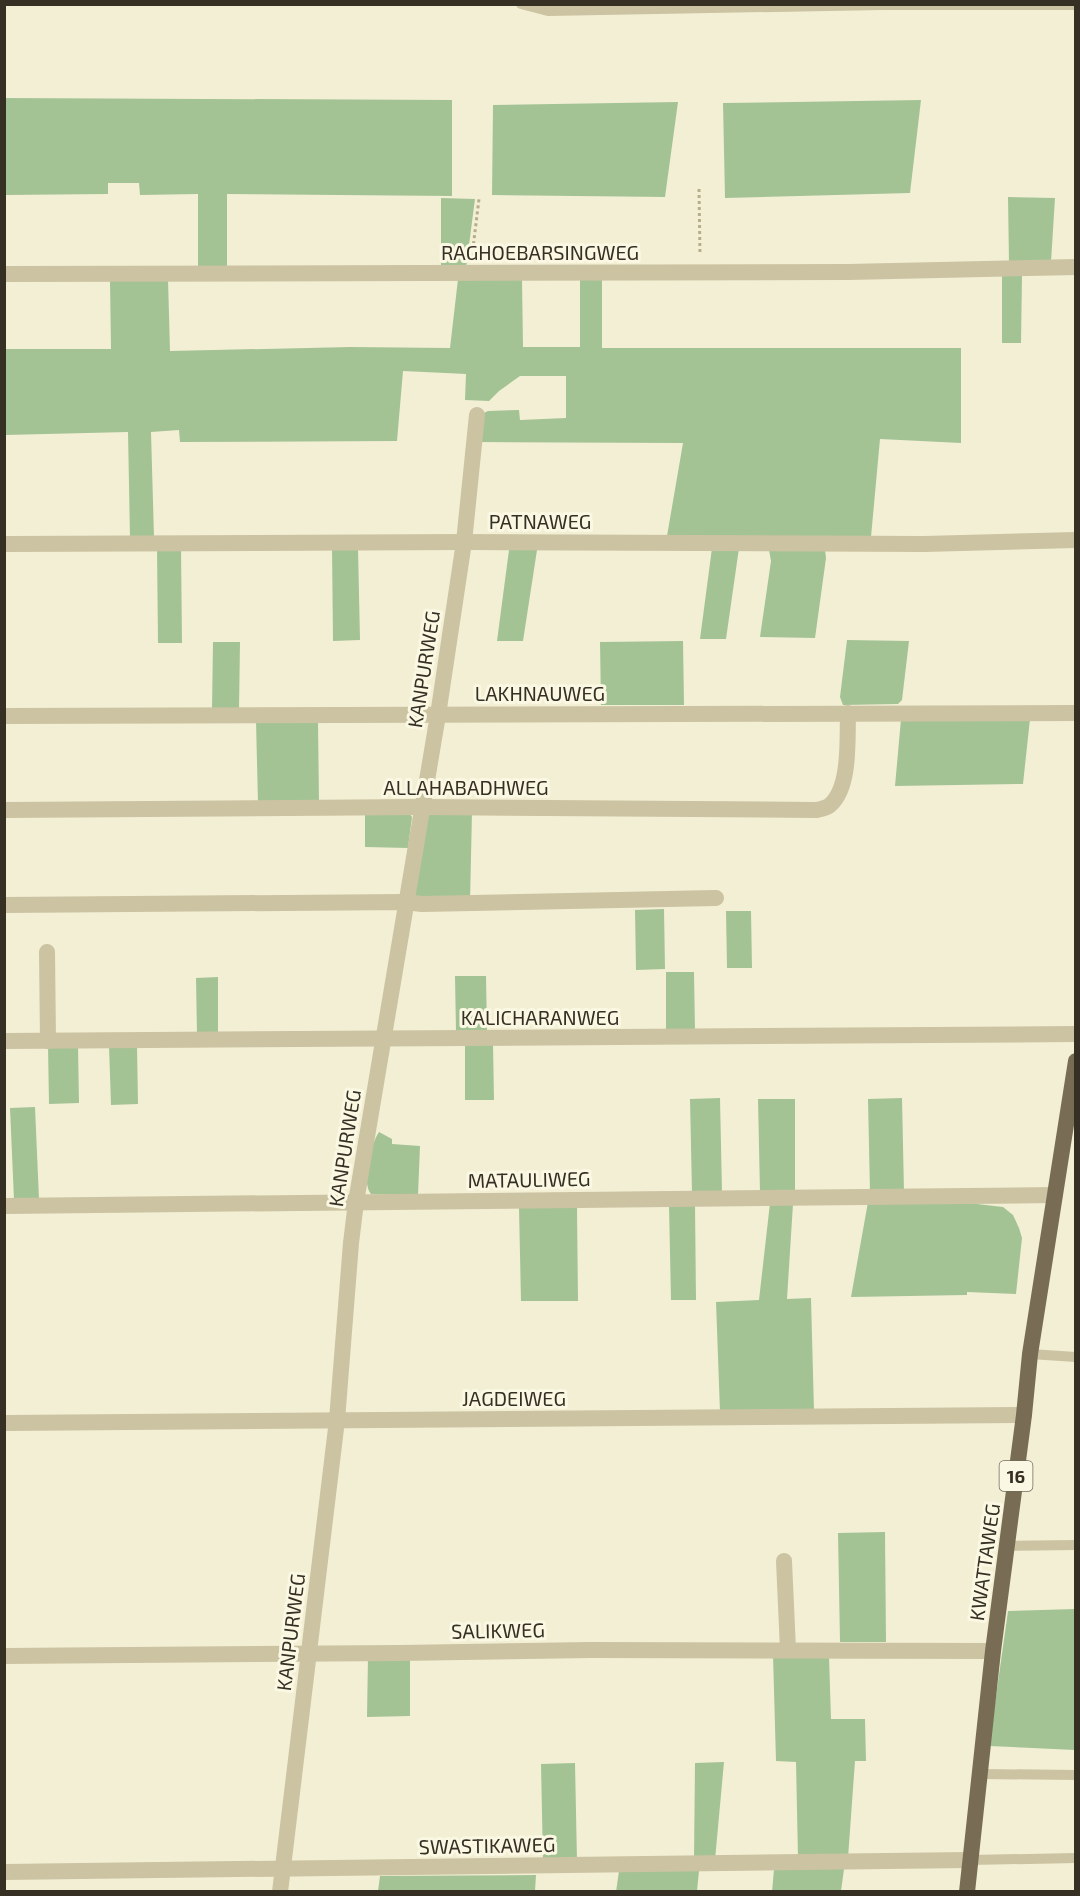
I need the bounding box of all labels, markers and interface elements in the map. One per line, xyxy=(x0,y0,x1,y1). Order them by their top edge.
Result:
street label: RAGHOEBARSINGWEG xyxy=(441,240,639,264)
street label: PATNAWEG xyxy=(489,509,591,533)
street label: KANPURWEG xyxy=(402,609,444,729)
street label: LAKHNAUWEG xyxy=(475,681,605,705)
street label: ALLAHABADHWEG xyxy=(383,775,549,799)
street label: KALICHARANWEG xyxy=(461,1005,619,1029)
street label: KANPURWEG xyxy=(323,1088,365,1208)
street label: MATAULIWEG xyxy=(467,1166,591,1192)
street label: JAGDEIWEG xyxy=(462,1386,566,1410)
road number: 16 xyxy=(1000,1461,1032,1491)
street label: KWATTAWEG xyxy=(964,1502,1004,1622)
street label: KANPURWEG xyxy=(271,1572,309,1692)
street label: SALIKWEG xyxy=(451,1617,545,1643)
street label: SWASTIKAWEG xyxy=(418,1832,556,1858)

